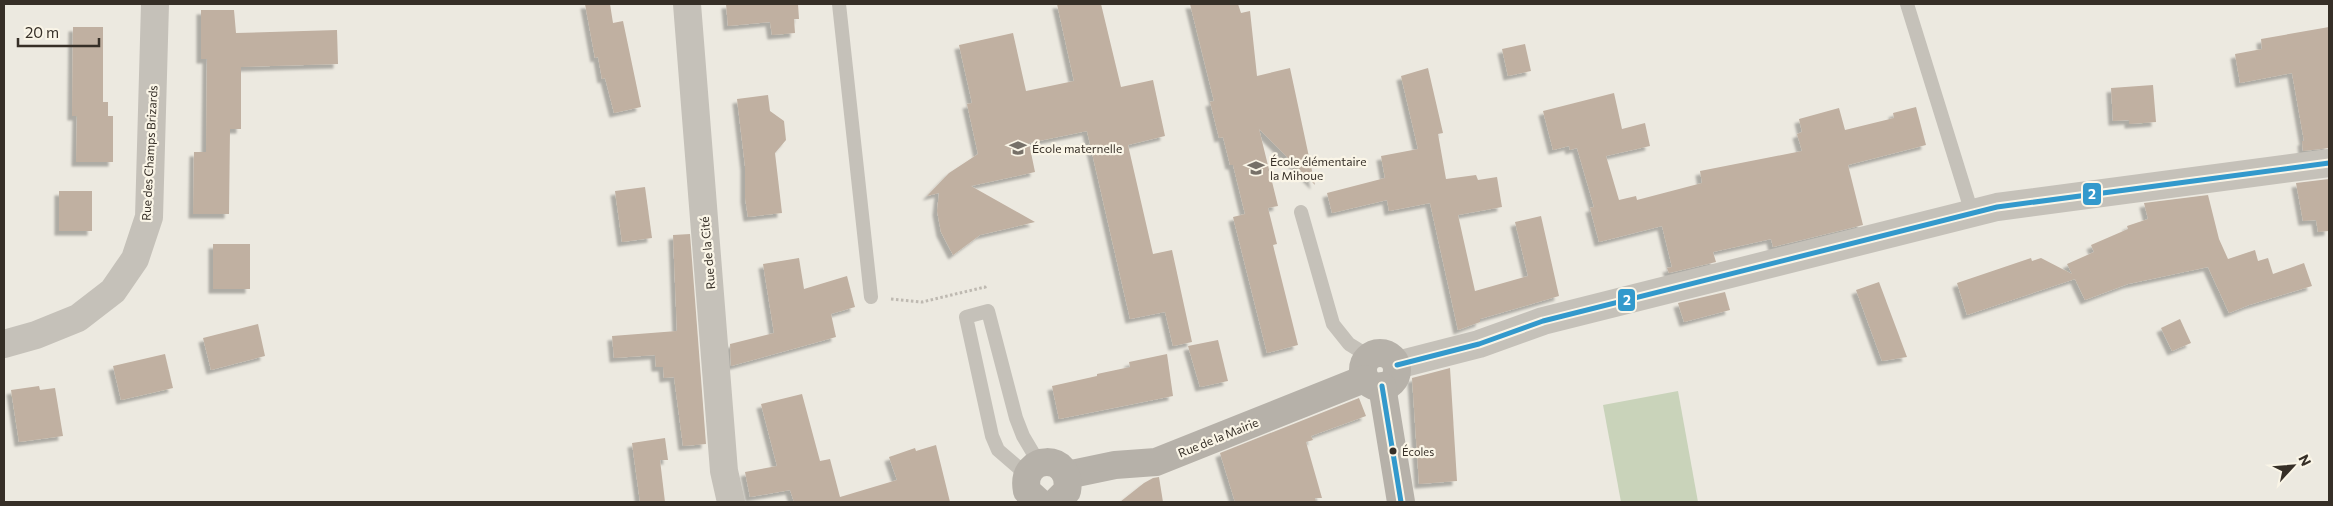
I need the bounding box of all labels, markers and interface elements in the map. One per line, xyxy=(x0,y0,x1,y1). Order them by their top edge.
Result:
scale bar xyxy=(18,15,99,47)
text: 20 m xyxy=(25,23,59,41)
street label: Rue des Champs Brizards xyxy=(138,85,160,221)
school or university icon: École maternelle xyxy=(1008,138,1028,158)
place label: École maternelle xyxy=(1032,141,1122,155)
place label: École élémentaire la Mihoue xyxy=(1270,154,1366,182)
school or university icon: École élémentaire la Mihoue xyxy=(1246,158,1266,178)
line badge: 2 xyxy=(2082,182,2102,206)
text: 2 xyxy=(2088,185,2096,202)
street label: Rue de la Cité xyxy=(697,216,717,290)
line badge: 2 xyxy=(1617,288,1636,312)
text: 2 xyxy=(1623,291,1631,308)
street label: Rue de la Mairie xyxy=(1176,415,1260,459)
north arrow xyxy=(2268,441,2318,491)
place label: Écoles xyxy=(1402,444,1434,458)
marker: Écoles xyxy=(1388,446,1398,456)
text: N xyxy=(2295,452,2315,469)

